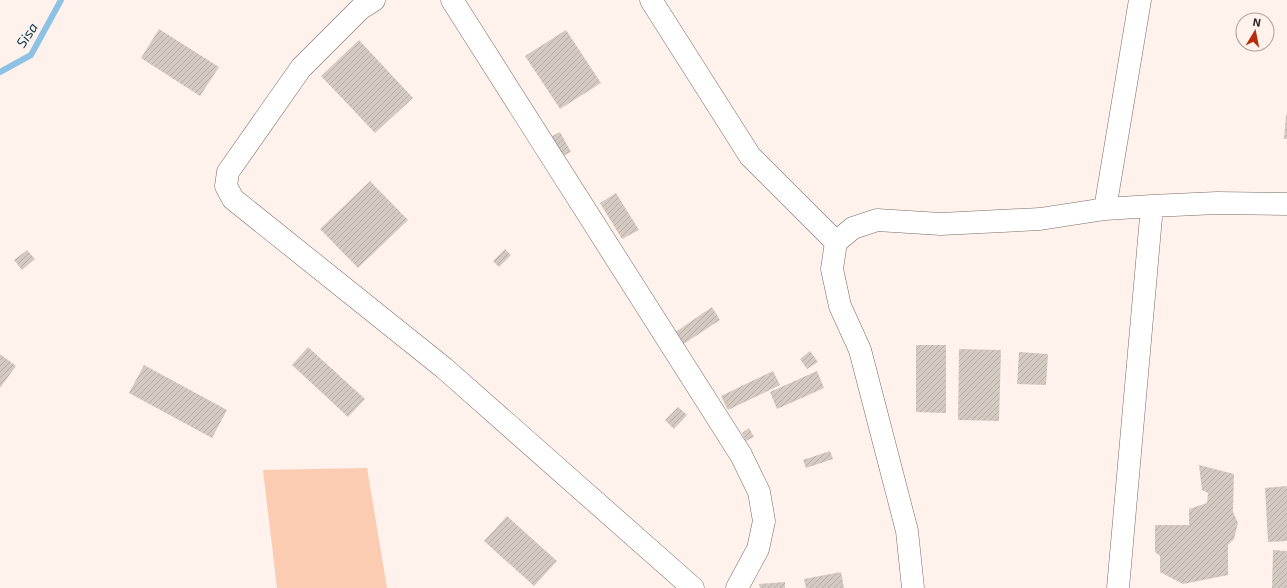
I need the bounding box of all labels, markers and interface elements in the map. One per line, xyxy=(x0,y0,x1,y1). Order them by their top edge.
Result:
north arrow xyxy=(1235,12,1275,52)
text: N xyxy=(1252,15,1262,29)
water label: Sisa xyxy=(12,19,41,50)

